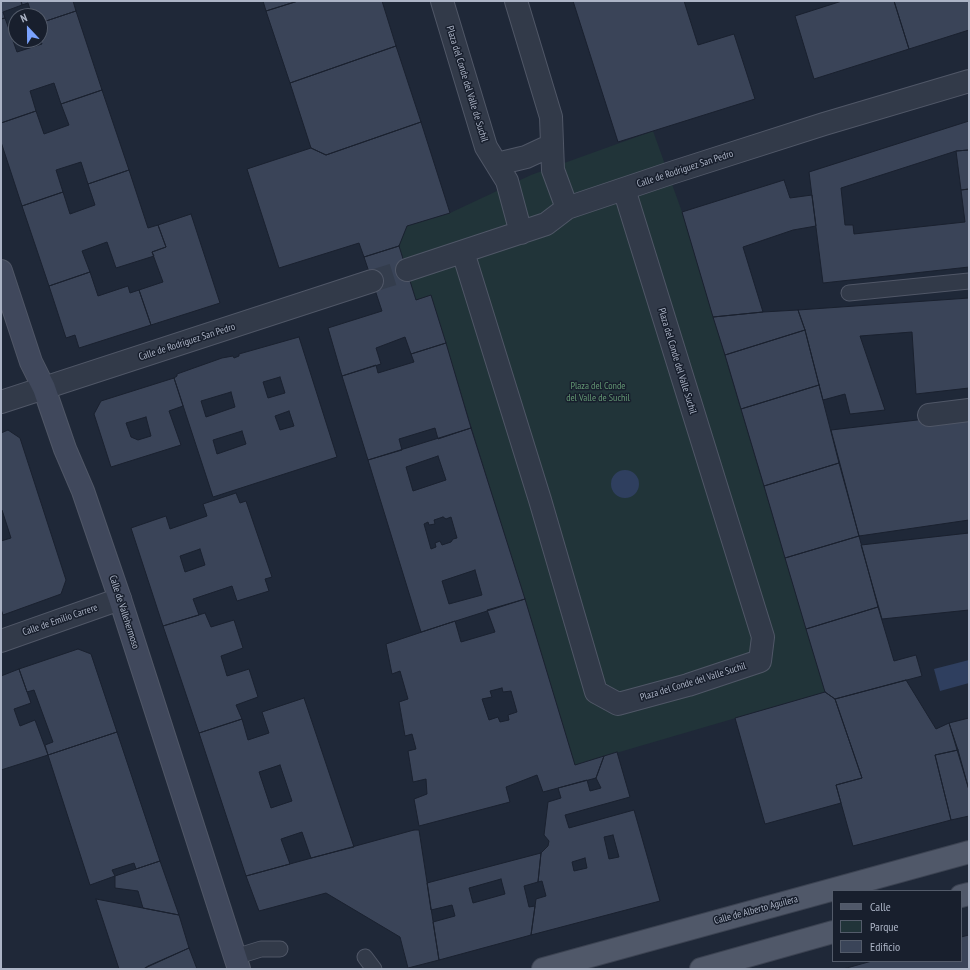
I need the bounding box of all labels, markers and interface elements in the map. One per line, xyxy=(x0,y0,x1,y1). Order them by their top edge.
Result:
north arrow xyxy=(8,8,48,48)
text: N xyxy=(18,10,29,25)
street label: Plaza del Conde del Valle de Suchil xyxy=(444,25,490,143)
street label: Calle de Rodríguez San Pedro xyxy=(635,148,735,190)
street label: Plaza del Conde del Valle Suchil xyxy=(655,307,699,415)
street label: Calle de Rodríguez San Pedro xyxy=(137,321,237,363)
park label: Plaza del Conde del Valle de Suchil xyxy=(566,380,630,404)
street label: Calle de Vallehermoso xyxy=(106,574,142,650)
street label: Calle de Emilio Carrere xyxy=(21,602,99,638)
street label: Plaza del Conde del Valle Suchil xyxy=(639,660,747,704)
legend xyxy=(832,890,962,962)
street label: Calle de Alberto Aguilera xyxy=(713,893,799,927)
text: Calle xyxy=(870,899,891,914)
text: Parque xyxy=(870,919,899,934)
text: Edificio xyxy=(870,939,900,954)

